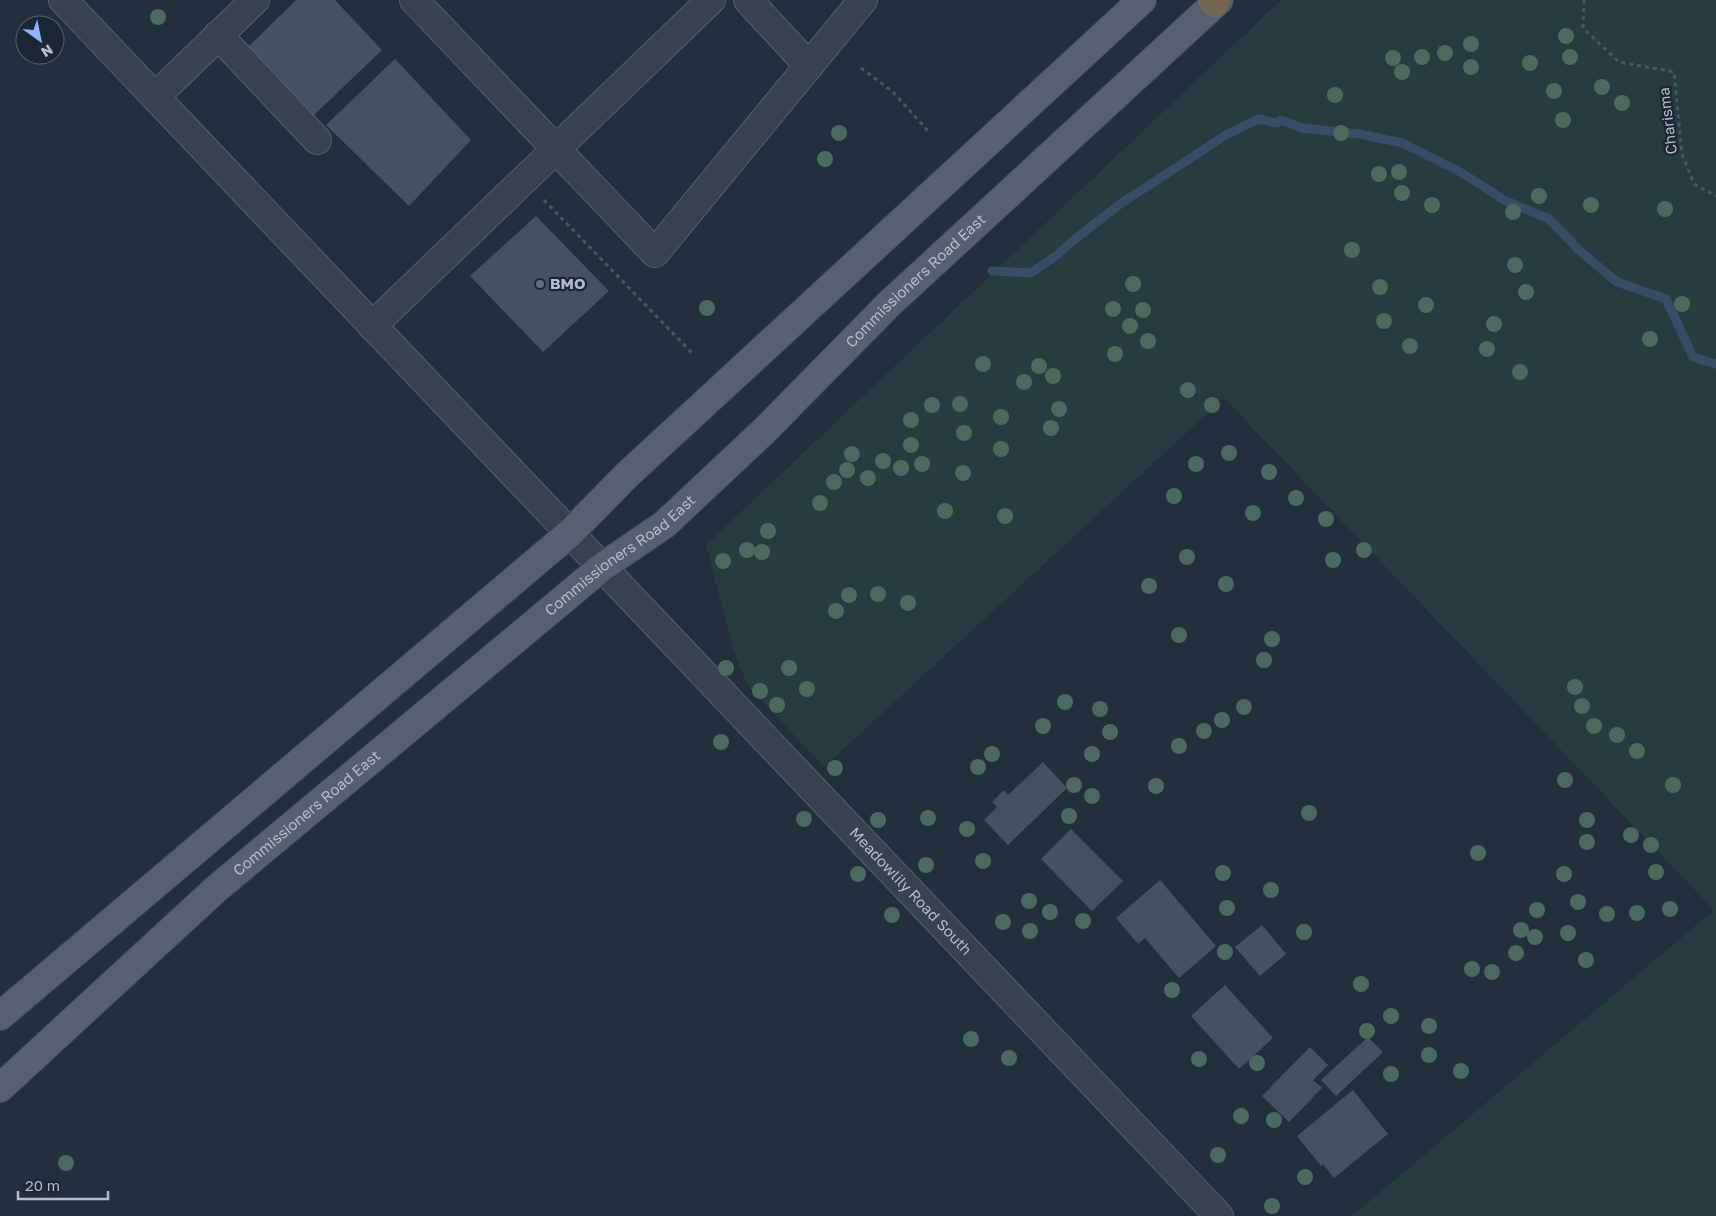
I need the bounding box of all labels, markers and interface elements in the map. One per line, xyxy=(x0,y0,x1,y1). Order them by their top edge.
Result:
north arrow xyxy=(15,15,65,65)
text: N xyxy=(38,41,56,61)
street label: Charisma xyxy=(1654,87,1680,156)
street label: Commissioners Road East xyxy=(841,210,989,351)
place label: BMO xyxy=(550,274,585,292)
marker: BMO xyxy=(534,278,546,290)
street label: Commissioners Road East xyxy=(541,490,699,619)
street label: Commissioners Road East xyxy=(229,746,384,879)
street label: Meadowlily Road South xyxy=(846,823,976,958)
scale bar xyxy=(18,1168,108,1200)
text: 20 m xyxy=(25,1176,60,1194)

